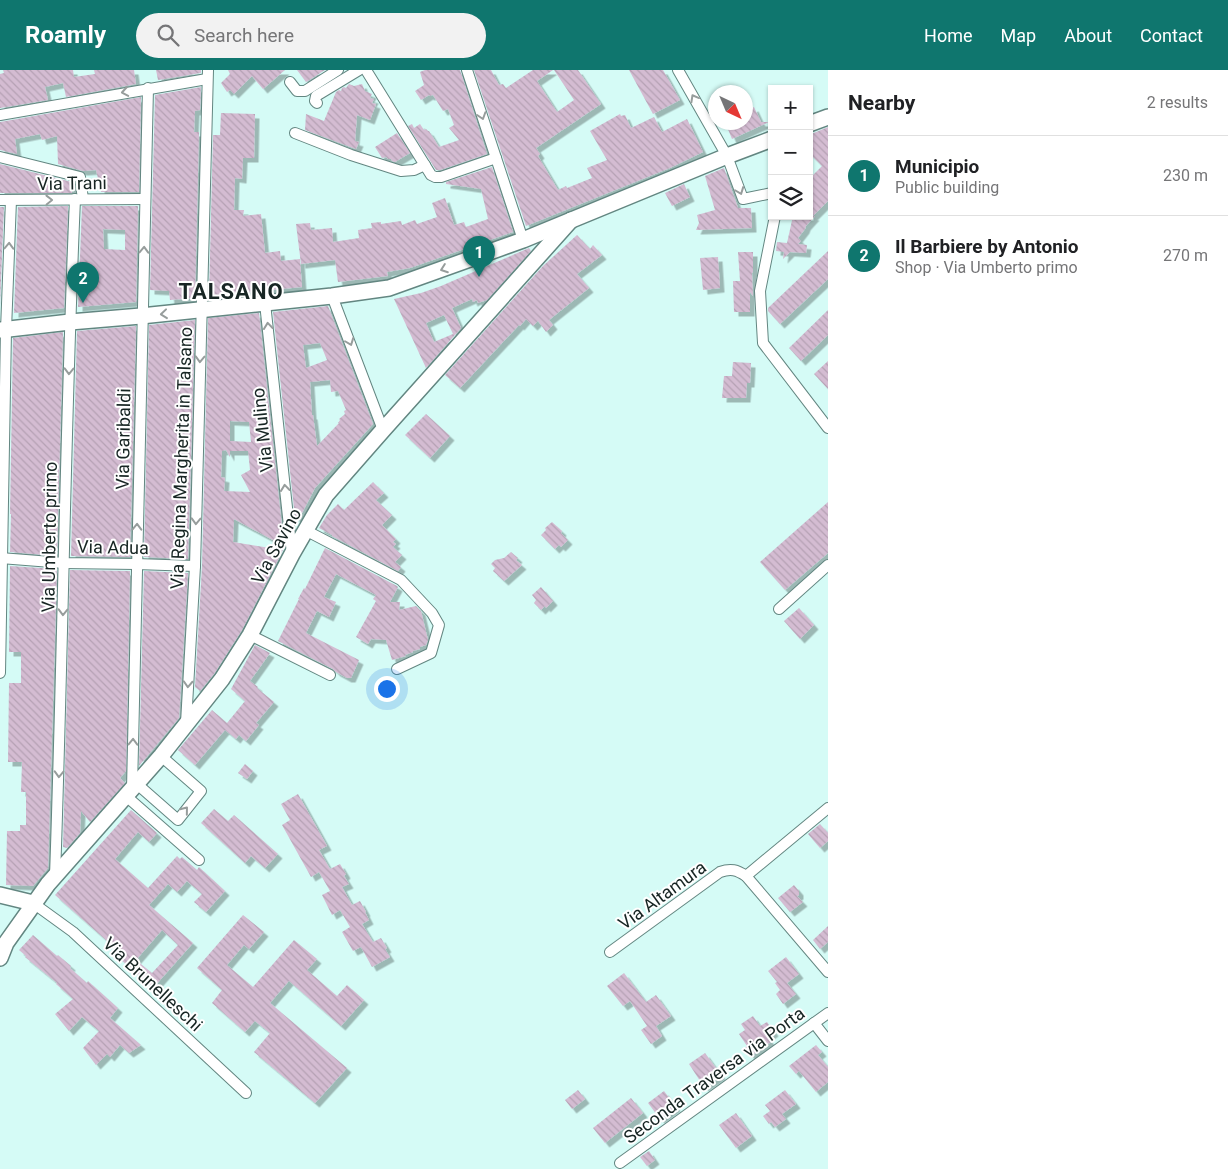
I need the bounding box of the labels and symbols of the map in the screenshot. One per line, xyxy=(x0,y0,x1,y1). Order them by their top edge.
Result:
north arrow xyxy=(708,85,753,130)
one-way arrow xyxy=(120,87,129,97)
one-way arrow xyxy=(690,94,700,103)
one-way arrow xyxy=(476,112,486,120)
street label: Via Trani xyxy=(37,172,107,194)
one-way arrow xyxy=(734,186,744,195)
one-way arrow xyxy=(45,195,53,205)
pin: 1 xyxy=(463,236,495,277)
one-way arrow xyxy=(4,242,14,250)
one-way arrow xyxy=(138,246,149,254)
pin: 2 xyxy=(67,262,99,303)
one-way arrow xyxy=(441,263,449,273)
district label: TALSANO xyxy=(178,279,284,304)
one-way arrow xyxy=(160,308,168,319)
one-way arrow xyxy=(262,322,273,330)
street label: Via Regina Margherita in Talsano xyxy=(166,326,196,590)
one-way arrow xyxy=(344,337,354,346)
one-way arrow xyxy=(195,355,206,363)
one-way arrow xyxy=(64,367,74,375)
street label: Via Mulino xyxy=(247,387,277,473)
street label: Via Garibaldi xyxy=(112,388,134,490)
street label: Via Umberto primo xyxy=(37,461,61,613)
one-way arrow xyxy=(280,484,291,492)
street label: Via Savino xyxy=(247,504,305,588)
one-way arrow xyxy=(191,518,201,525)
one-way arrow xyxy=(132,523,142,530)
street label: Via Adua xyxy=(77,536,149,558)
one-way arrow xyxy=(58,608,68,616)
your location xyxy=(374,676,400,702)
one-way arrow xyxy=(183,680,194,688)
one-way arrow xyxy=(127,738,138,746)
one-way arrow xyxy=(53,770,64,778)
one-way arrow xyxy=(180,807,189,816)
street label: Via Altamura xyxy=(614,856,710,934)
street label: Via Brunelleschi xyxy=(99,933,207,1035)
street label: Seconda Traversa via Porta xyxy=(620,1002,808,1148)

